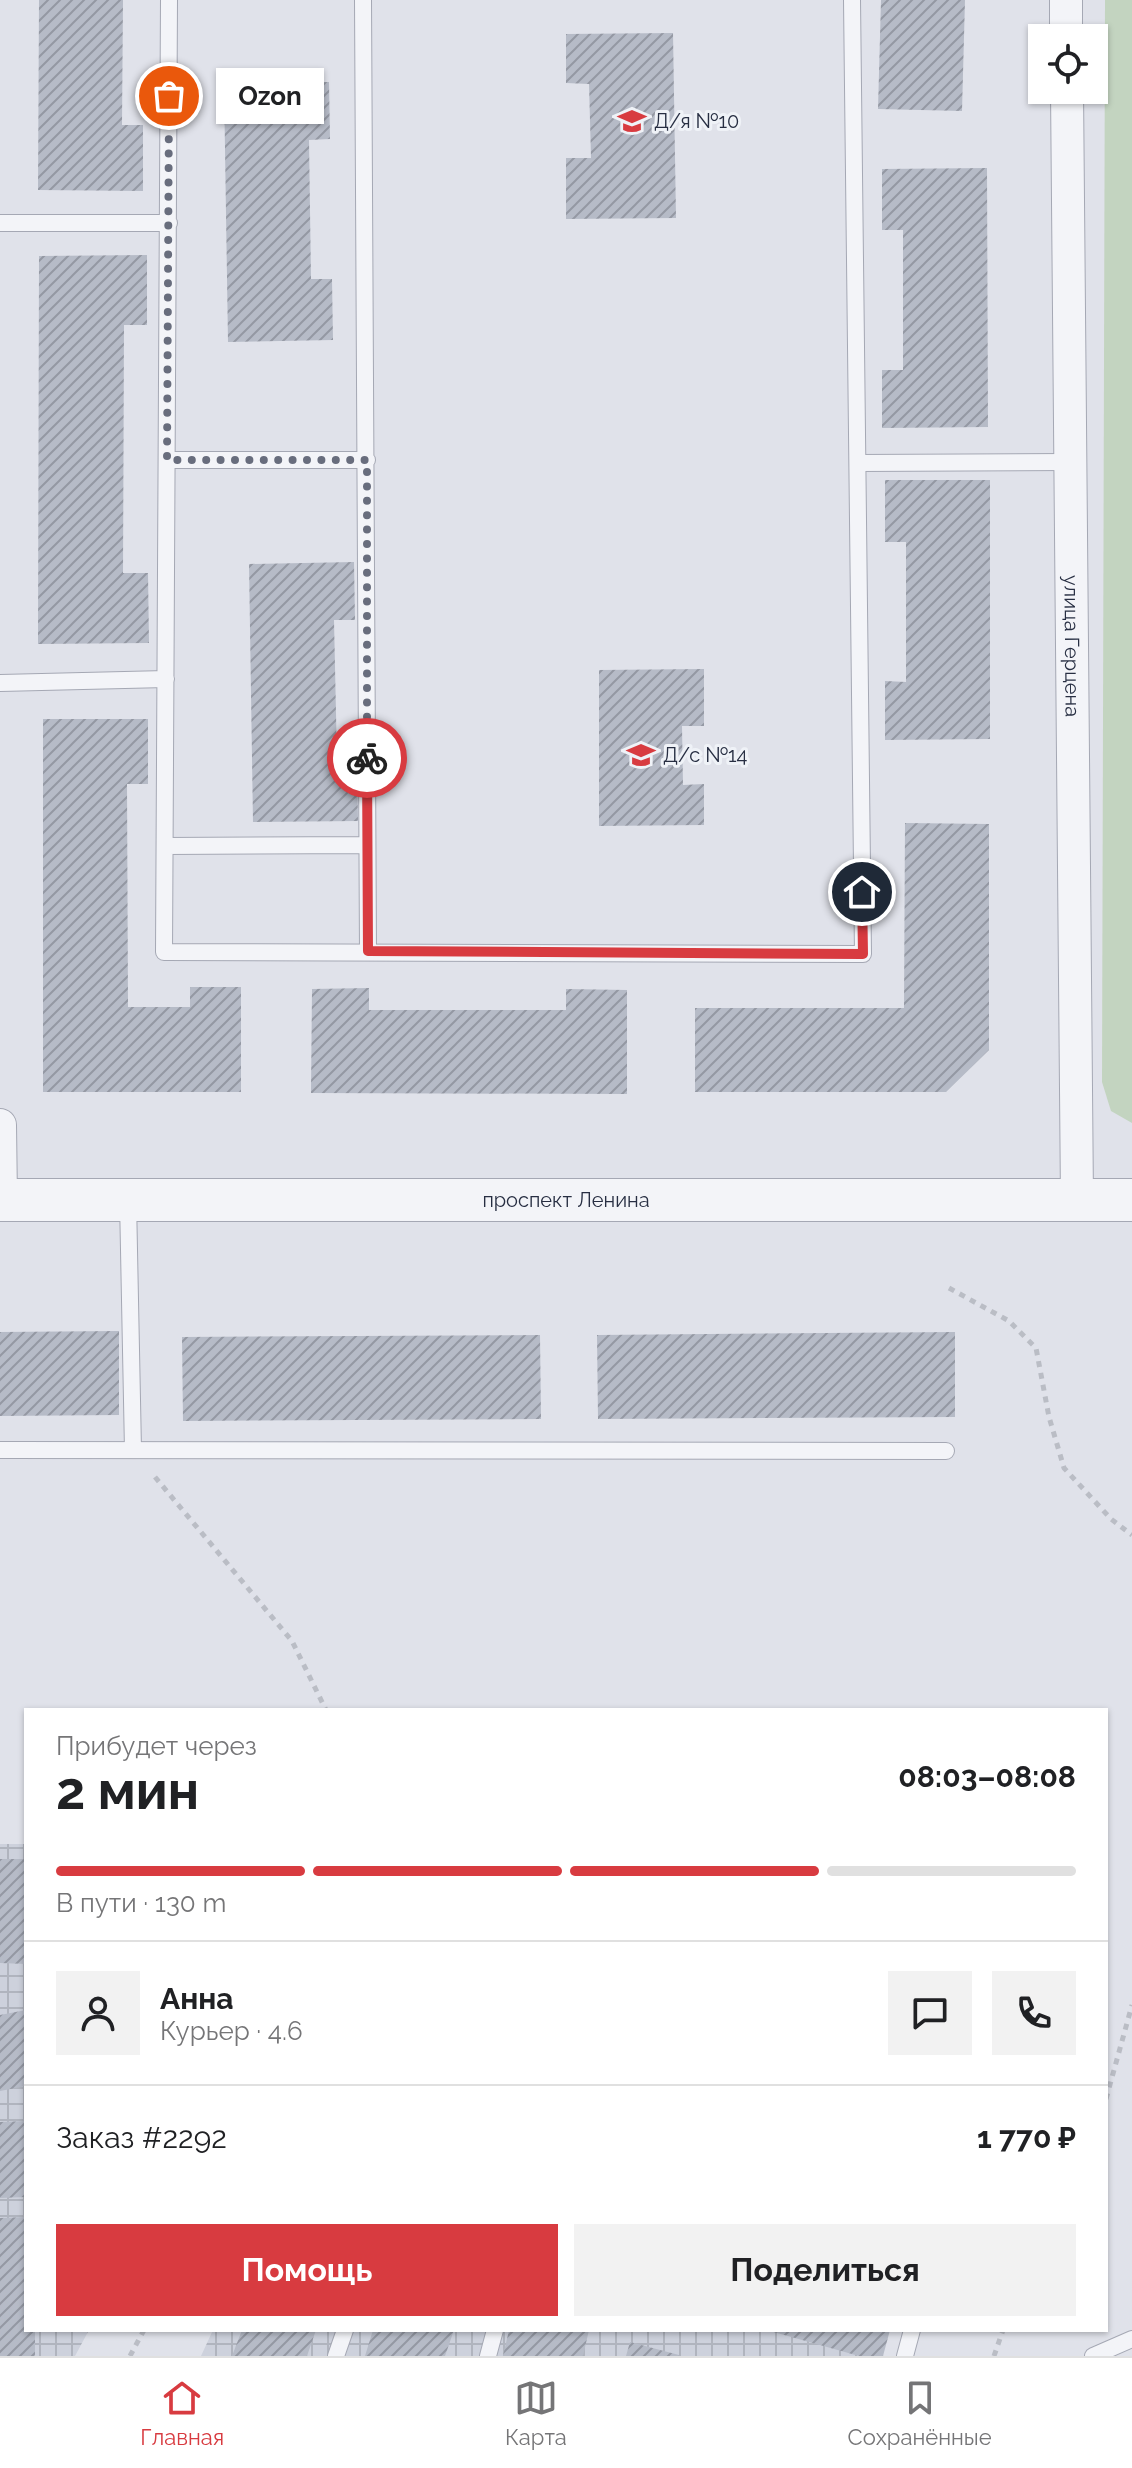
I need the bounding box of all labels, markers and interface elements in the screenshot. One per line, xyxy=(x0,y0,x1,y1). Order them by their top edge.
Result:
map controls xyxy=(1028,24,1108,104)
button: locate xyxy=(1028,24,1108,104)
pin xyxy=(135,62,203,130)
callout: Ozon xyxy=(217,68,325,124)
icon: bag xyxy=(147,74,191,118)
text: Ozon xyxy=(238,81,302,111)
school or university icon: Д/я №10 xyxy=(617,106,647,136)
place label: Д/я №10 xyxy=(654,109,739,133)
street label: улица Герцена xyxy=(1059,575,1085,717)
courier xyxy=(327,718,407,798)
icon: bike xyxy=(345,736,389,780)
school or university icon: Д/с №14 xyxy=(626,740,656,770)
place label: Д/с №14 xyxy=(663,743,748,767)
pin xyxy=(828,858,896,926)
icon: home xyxy=(840,870,884,914)
street label: проспект Ленина xyxy=(482,1188,650,1212)
text: Прибудет через xyxy=(56,1731,257,1761)
text: 08:03–08:08 xyxy=(898,1759,1076,1794)
text: 2 мин xyxy=(56,1760,199,1821)
text: В пути · 130 m xyxy=(56,1888,226,1918)
button: person xyxy=(56,1971,140,2055)
button: chat xyxy=(888,1971,972,2055)
button: phone xyxy=(992,1971,1076,2055)
text: Анна xyxy=(160,1981,234,2016)
text: Курьер · 4.6 xyxy=(160,2016,303,2046)
text: Заказ #2292 xyxy=(56,2120,227,2155)
text: 1 770 ₽ xyxy=(977,2120,1076,2155)
button: Помощь xyxy=(56,2224,558,2316)
button: Поделиться xyxy=(574,2224,1076,2316)
tab: Главная xyxy=(140,2376,224,2450)
tab: Карта xyxy=(505,2376,567,2450)
tab: Сохранённые xyxy=(848,2376,992,2450)

